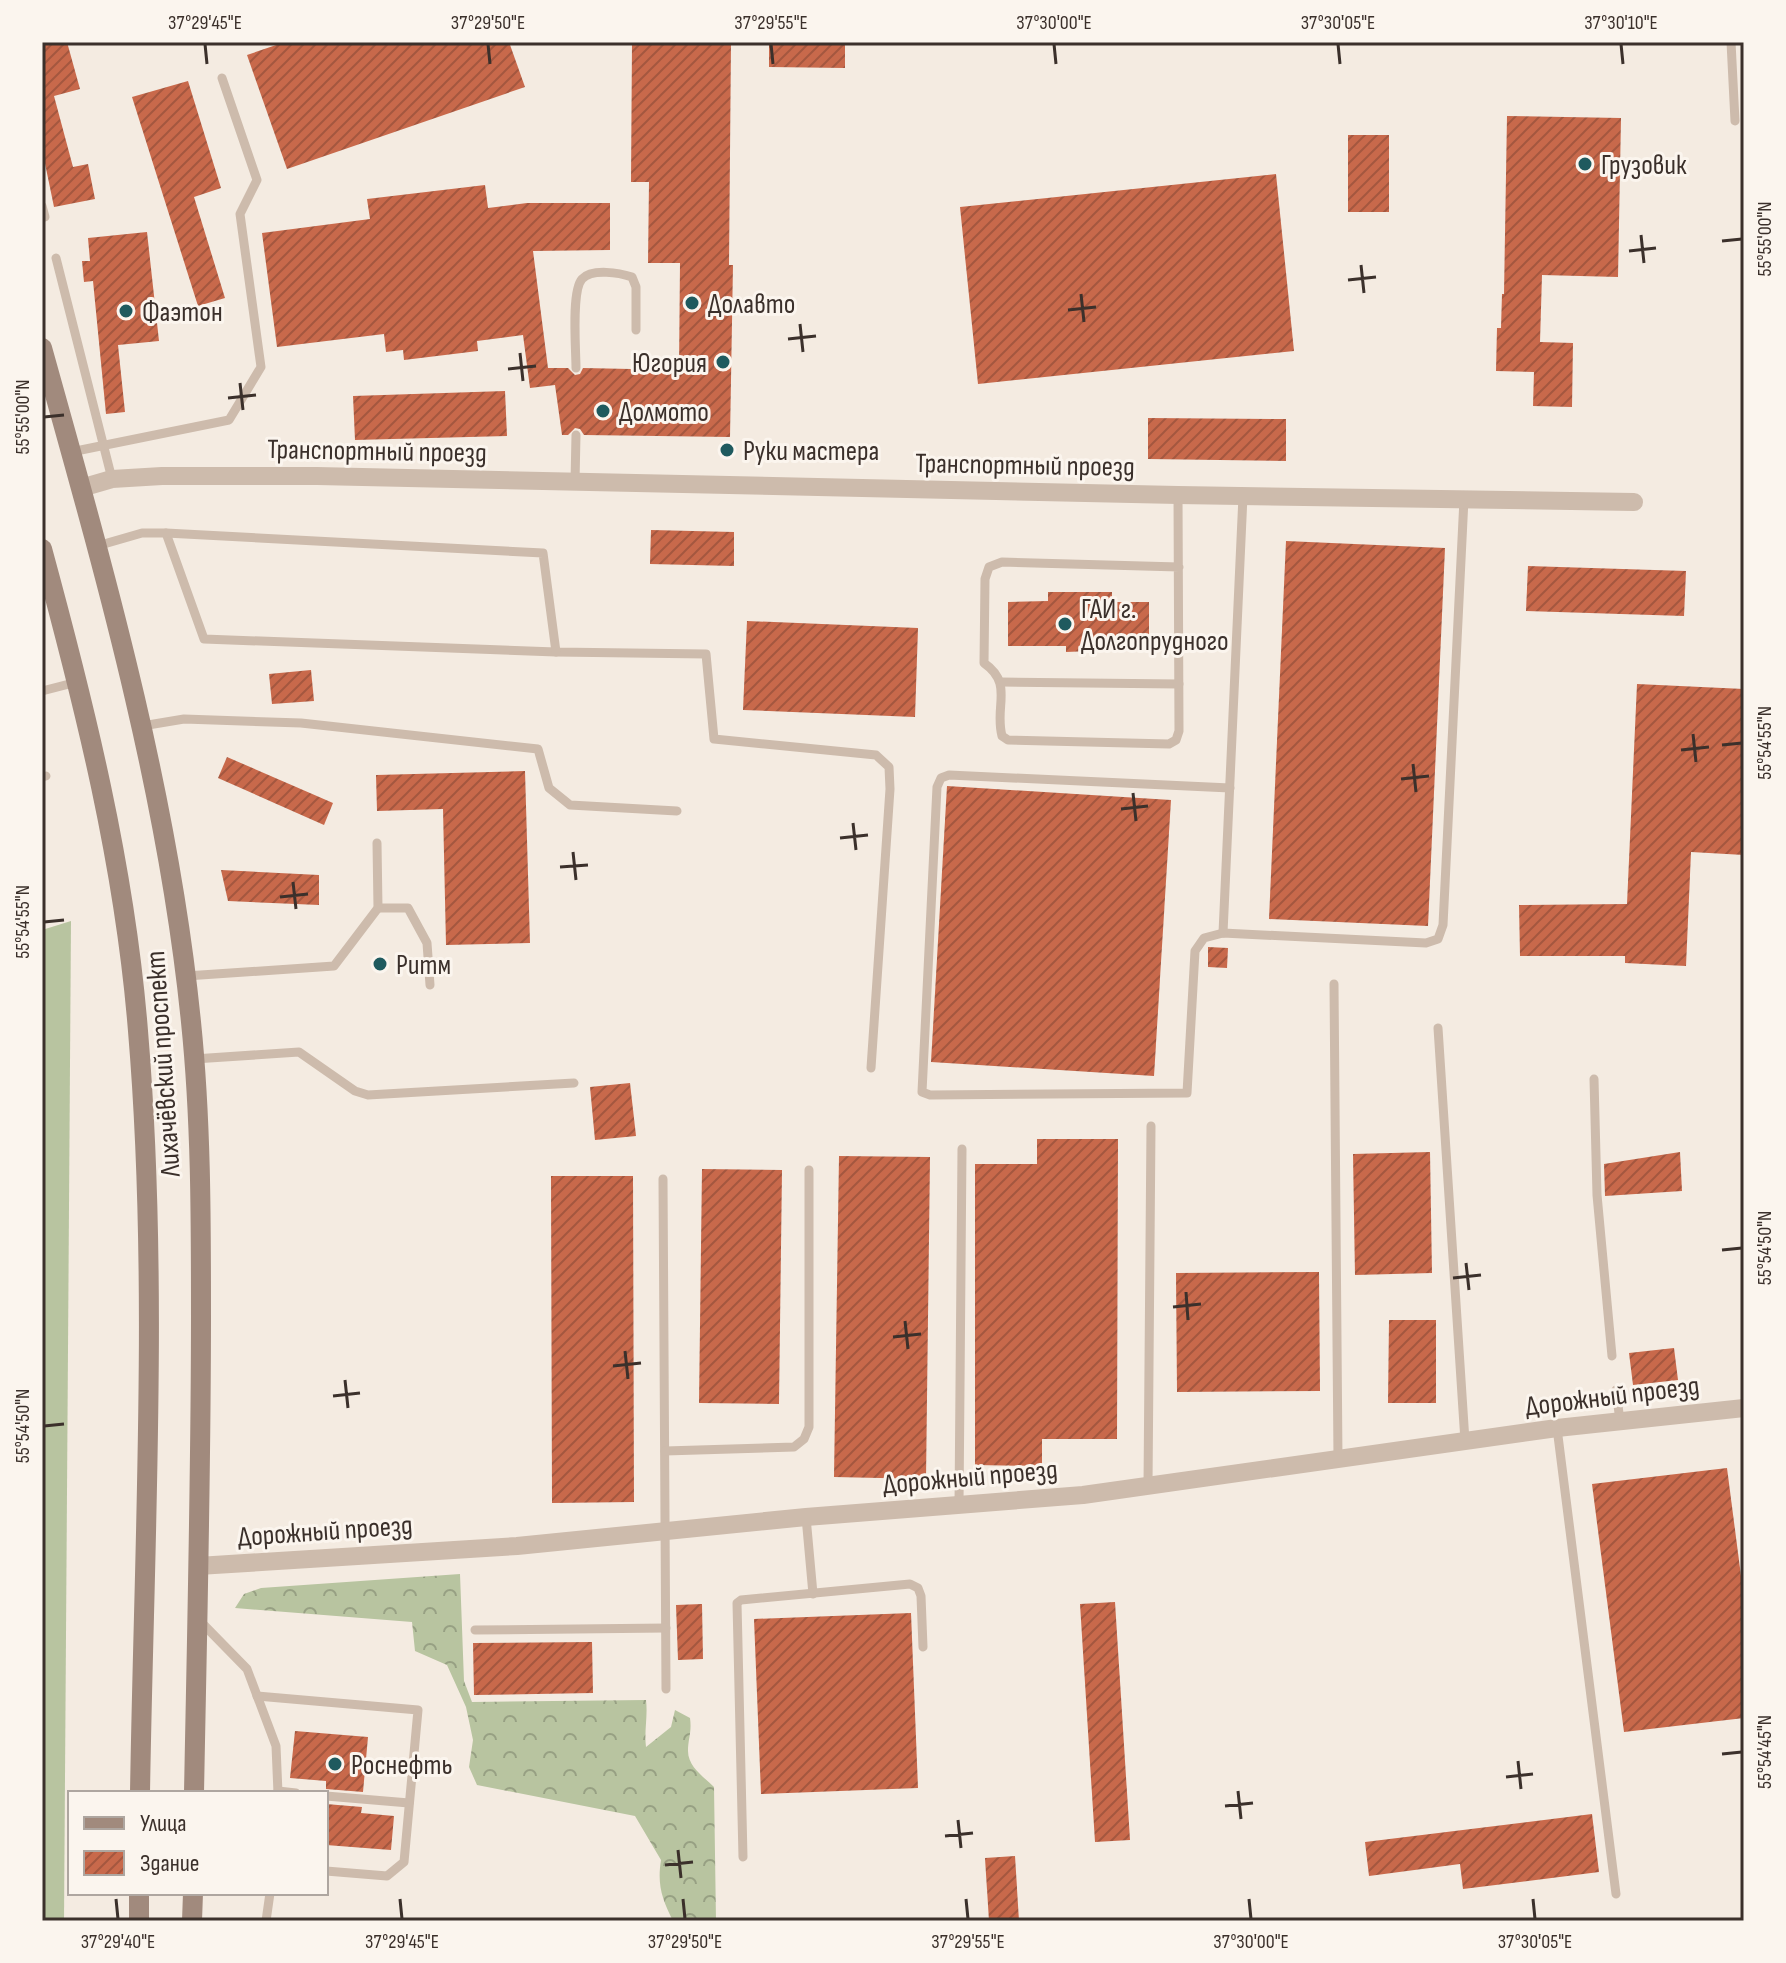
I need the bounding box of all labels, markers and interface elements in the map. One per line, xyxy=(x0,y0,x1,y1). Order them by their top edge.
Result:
text: 37°29'45"E xyxy=(168,11,242,35)
text: 37°29'50"E xyxy=(451,11,525,35)
text: 37°29'55"E xyxy=(734,11,808,35)
text: 37°30'00"E xyxy=(1016,11,1092,35)
text: 37°30'05"E xyxy=(1301,11,1375,35)
text: 37°30'10"E xyxy=(1584,11,1658,35)
place label: Грузовик xyxy=(1601,149,1687,182)
marker: Грузовик xyxy=(1576,155,1594,173)
text: 55°55'00"N xyxy=(1753,201,1777,277)
place label: Долавто xyxy=(708,288,795,321)
marker: Долавто xyxy=(683,294,701,312)
place label: Фаэтон xyxy=(142,296,223,329)
marker: Фаэтон xyxy=(117,302,135,320)
place label: Югория xyxy=(632,347,707,380)
marker: Югория xyxy=(714,353,732,371)
text: 55°55'00"N xyxy=(11,379,35,455)
place label: Долмото xyxy=(619,396,709,429)
marker: Долмото xyxy=(594,402,612,420)
street label: Транспортный проезд xyxy=(267,433,487,470)
place label: Руки мастера xyxy=(743,435,879,468)
marker: Руки мастера xyxy=(718,441,736,459)
street label: Транспортный проезд xyxy=(915,447,1135,484)
place label: ГАИ г. Долгопрудного xyxy=(1081,593,1229,658)
marker: ГАИ г. Долгопрудного xyxy=(1056,615,1074,633)
text: 55°54'55"N xyxy=(1753,706,1777,780)
text: 55°54'55"N xyxy=(11,885,35,959)
place label: Ритм xyxy=(396,949,451,982)
street label: Лихачёвский проспект xyxy=(139,950,188,1179)
marker: Ритм xyxy=(371,955,389,973)
text: 55°54'50"N xyxy=(1753,1211,1777,1285)
street label: Дорожный проезд xyxy=(1523,1369,1701,1424)
text: 55°54'50"N xyxy=(11,1389,35,1463)
street label: Дорожный проезд xyxy=(881,1453,1059,1502)
street label: Дорожный проезд xyxy=(237,1509,414,1554)
text: 55°54'45"N xyxy=(1753,1715,1777,1789)
place label: Роснефть xyxy=(351,1749,453,1782)
marker: Роснефть xyxy=(326,1755,344,1773)
legend xyxy=(68,1791,328,1895)
text: Улица xyxy=(140,1809,186,1838)
text: Здание xyxy=(140,1849,199,1878)
text: 37°29'40"E xyxy=(81,1930,155,1954)
text: 37°29'45"E xyxy=(365,1930,439,1954)
text: 37°29'50"E xyxy=(648,1930,722,1954)
text: 37°29'55"E xyxy=(931,1930,1005,1954)
text: 37°30'00"E xyxy=(1213,1930,1289,1954)
text: 37°30'05"E xyxy=(1498,1930,1572,1954)

